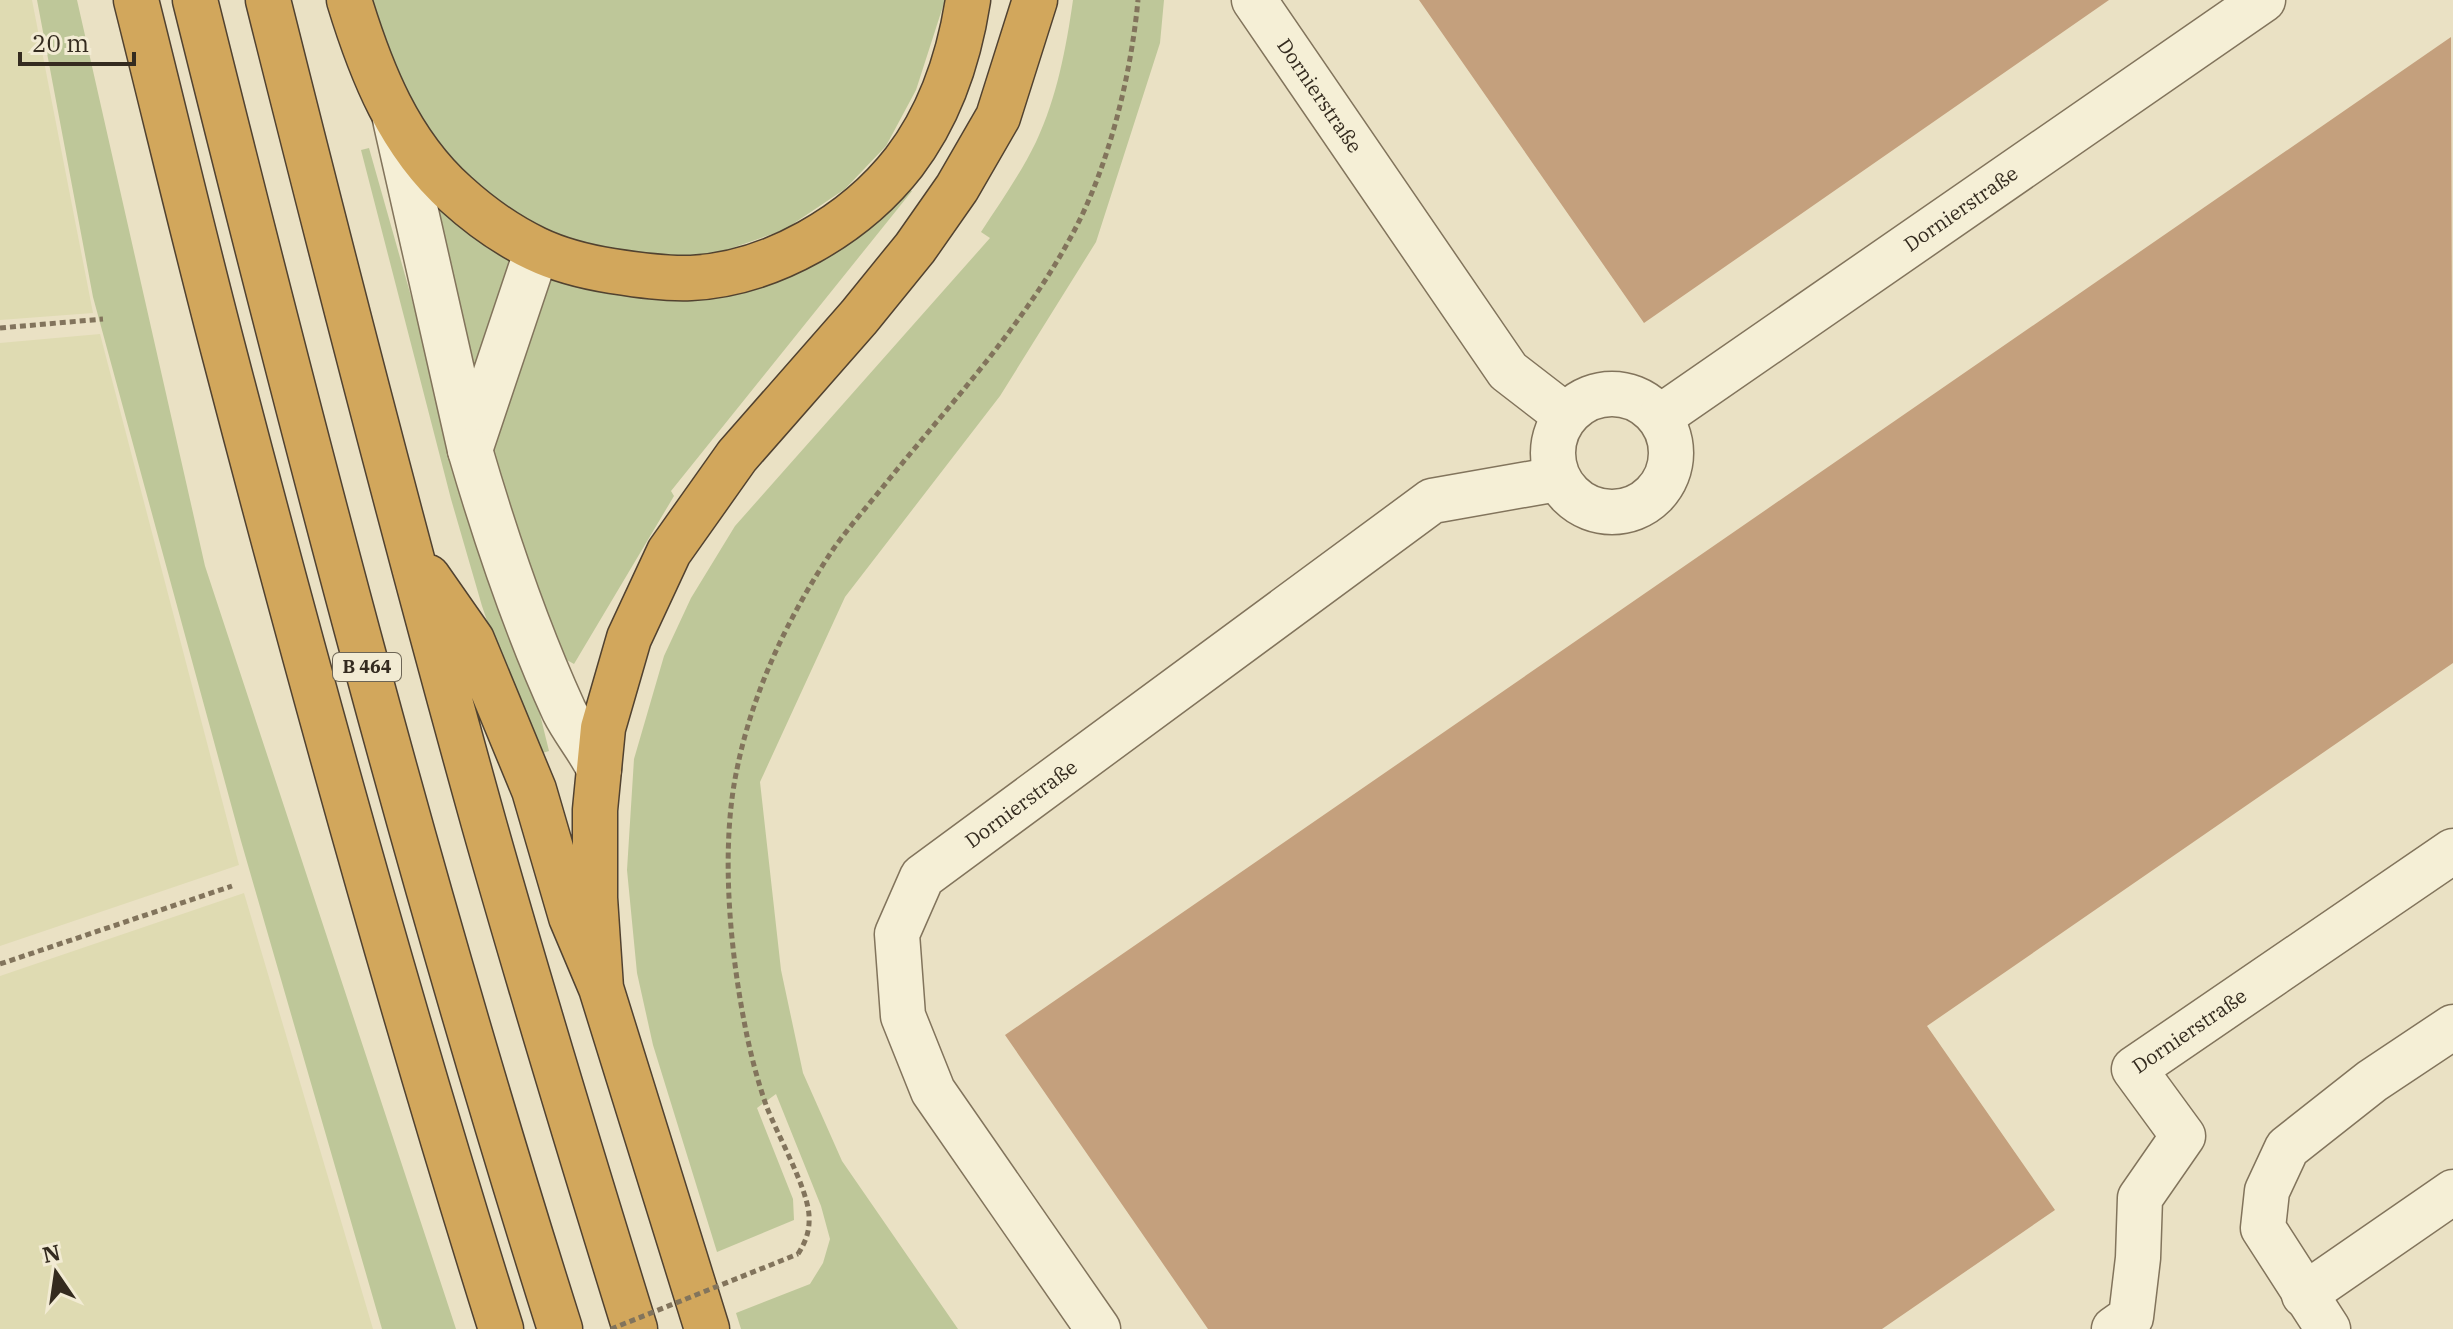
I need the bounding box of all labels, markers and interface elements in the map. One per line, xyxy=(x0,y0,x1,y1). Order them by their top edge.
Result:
scale bar xyxy=(20,16,134,66)
text: 20 m xyxy=(32,27,89,59)
street label: Dornierstraße xyxy=(1271,33,1369,158)
street label: Dornierstraße xyxy=(1898,159,2023,257)
road number: B 464 xyxy=(333,653,401,681)
street label: Dornierstraße xyxy=(959,753,1082,854)
street label: Dornierstraße xyxy=(2127,982,2252,1079)
north arrow xyxy=(16,1233,96,1313)
text: N xyxy=(40,1237,63,1269)

